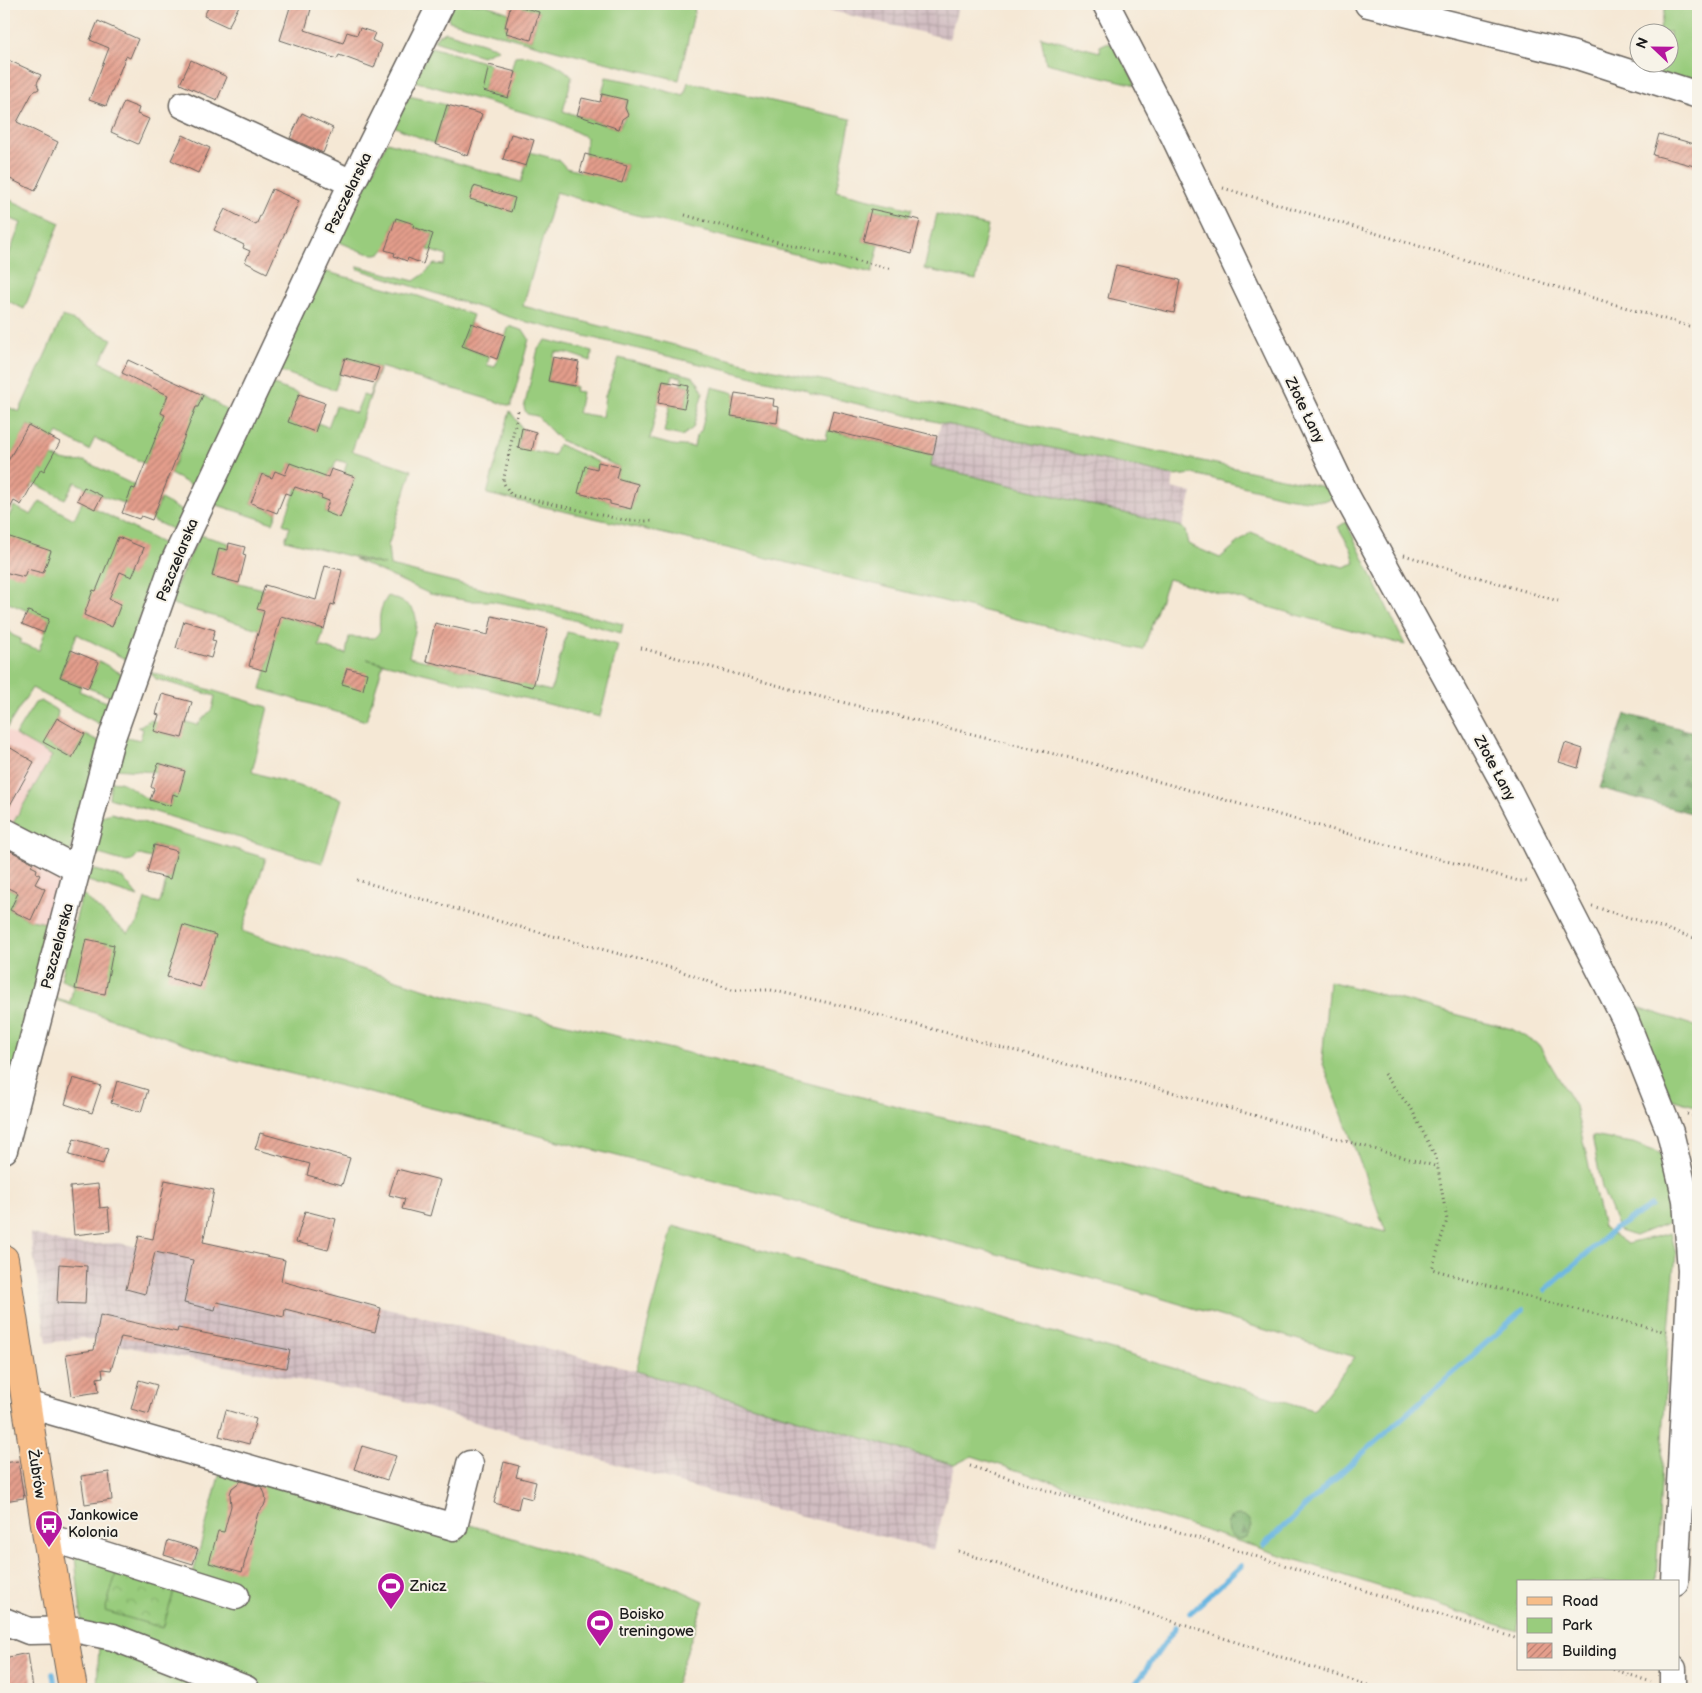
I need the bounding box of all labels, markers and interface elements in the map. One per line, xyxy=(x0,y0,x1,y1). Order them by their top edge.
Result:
north arrow xyxy=(1630,22,1680,72)
text: N xyxy=(1633,35,1652,51)
street label: Pszczelarska xyxy=(321,150,376,237)
street label: Złote Łany xyxy=(1280,373,1329,447)
street label: Pszczelarska xyxy=(152,516,203,604)
street label: Złote Łany xyxy=(1469,731,1520,804)
street label: Pszczelarska xyxy=(37,901,78,991)
street label: Żubrów xyxy=(23,1447,50,1500)
place label: Jankowice Kolonia xyxy=(68,1506,139,1542)
bus stop icon: Jankowice Kolonia xyxy=(34,1509,64,1548)
sports icon: Znicz xyxy=(376,1571,406,1610)
place label: Znicz xyxy=(409,1577,447,1596)
legend xyxy=(1517,1580,1680,1670)
text: Road xyxy=(1562,1592,1598,1611)
place label: Boisko treningowe xyxy=(619,1605,694,1641)
sports icon: Boisko treningowe xyxy=(585,1608,615,1647)
text: Park xyxy=(1562,1616,1593,1635)
text: Building xyxy=(1562,1642,1617,1661)

